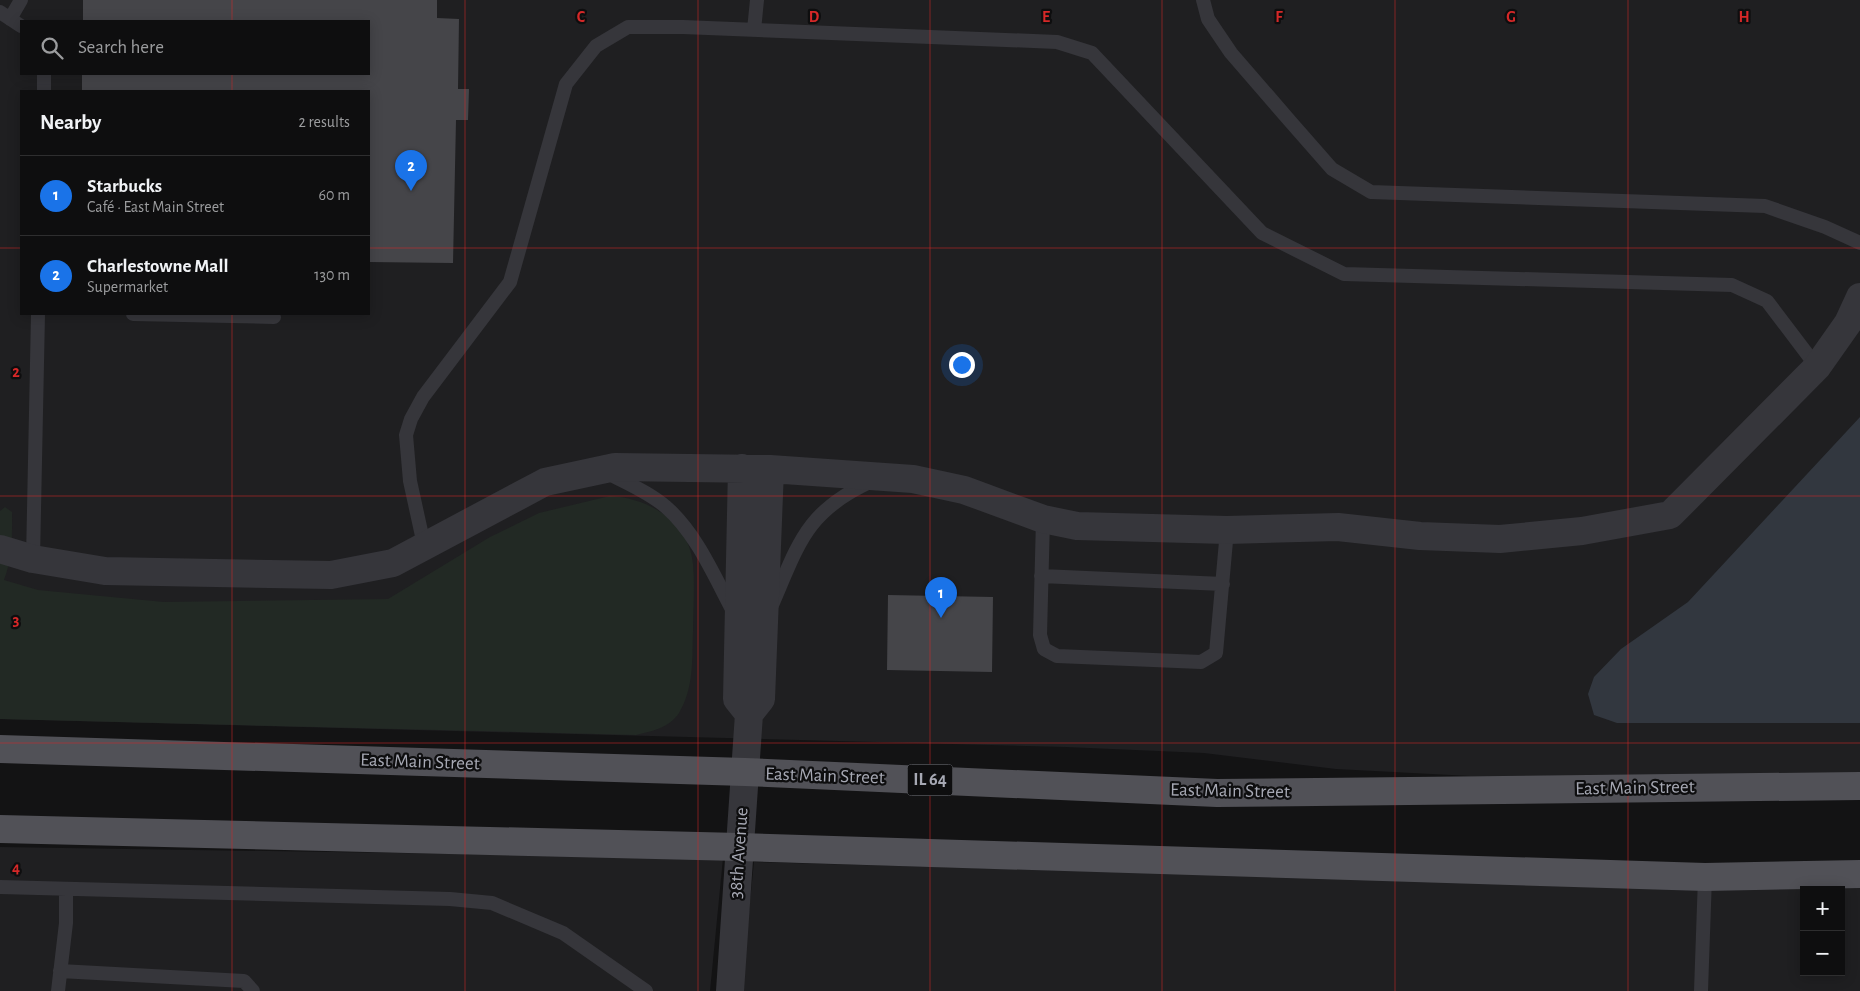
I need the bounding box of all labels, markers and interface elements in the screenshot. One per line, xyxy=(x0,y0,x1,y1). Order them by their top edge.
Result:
text: C xyxy=(577,9,586,25)
text: D xyxy=(809,9,820,25)
text: E xyxy=(1042,9,1050,25)
text: F xyxy=(1275,9,1283,25)
text: G xyxy=(1506,9,1516,25)
text: H xyxy=(1738,9,1750,25)
search box xyxy=(20,20,370,75)
icon: search xyxy=(38,34,66,62)
text: Search here xyxy=(78,38,164,57)
text: Nearby xyxy=(40,112,101,133)
text: 2 results xyxy=(298,114,350,130)
pin: 2 xyxy=(395,150,427,191)
text: Starbucks xyxy=(87,177,162,196)
text: 1 xyxy=(53,187,59,203)
text: 60 m xyxy=(319,187,350,203)
text: Café · East Main Street xyxy=(87,199,224,215)
text: Charlestowne Mall xyxy=(87,257,228,276)
text: 2 xyxy=(52,267,60,283)
text: 130 m xyxy=(314,267,350,283)
text: Supermarket xyxy=(87,279,168,295)
your location xyxy=(949,352,975,378)
text: 2 xyxy=(12,364,20,380)
pin: 1 xyxy=(925,577,957,618)
text: 3 xyxy=(13,612,20,628)
street label: East Main Street xyxy=(360,750,480,774)
street label: East Main Street xyxy=(765,764,885,788)
road number: IL 64 xyxy=(908,764,952,796)
street label: East Main Street xyxy=(1575,777,1695,799)
street label: East Main Street xyxy=(1170,780,1290,802)
street label: 38th Avenue xyxy=(726,807,752,899)
text: 4 xyxy=(12,860,20,876)
map controls xyxy=(1800,886,1845,976)
button: + xyxy=(1800,886,1845,931)
button: − xyxy=(1800,931,1845,976)

